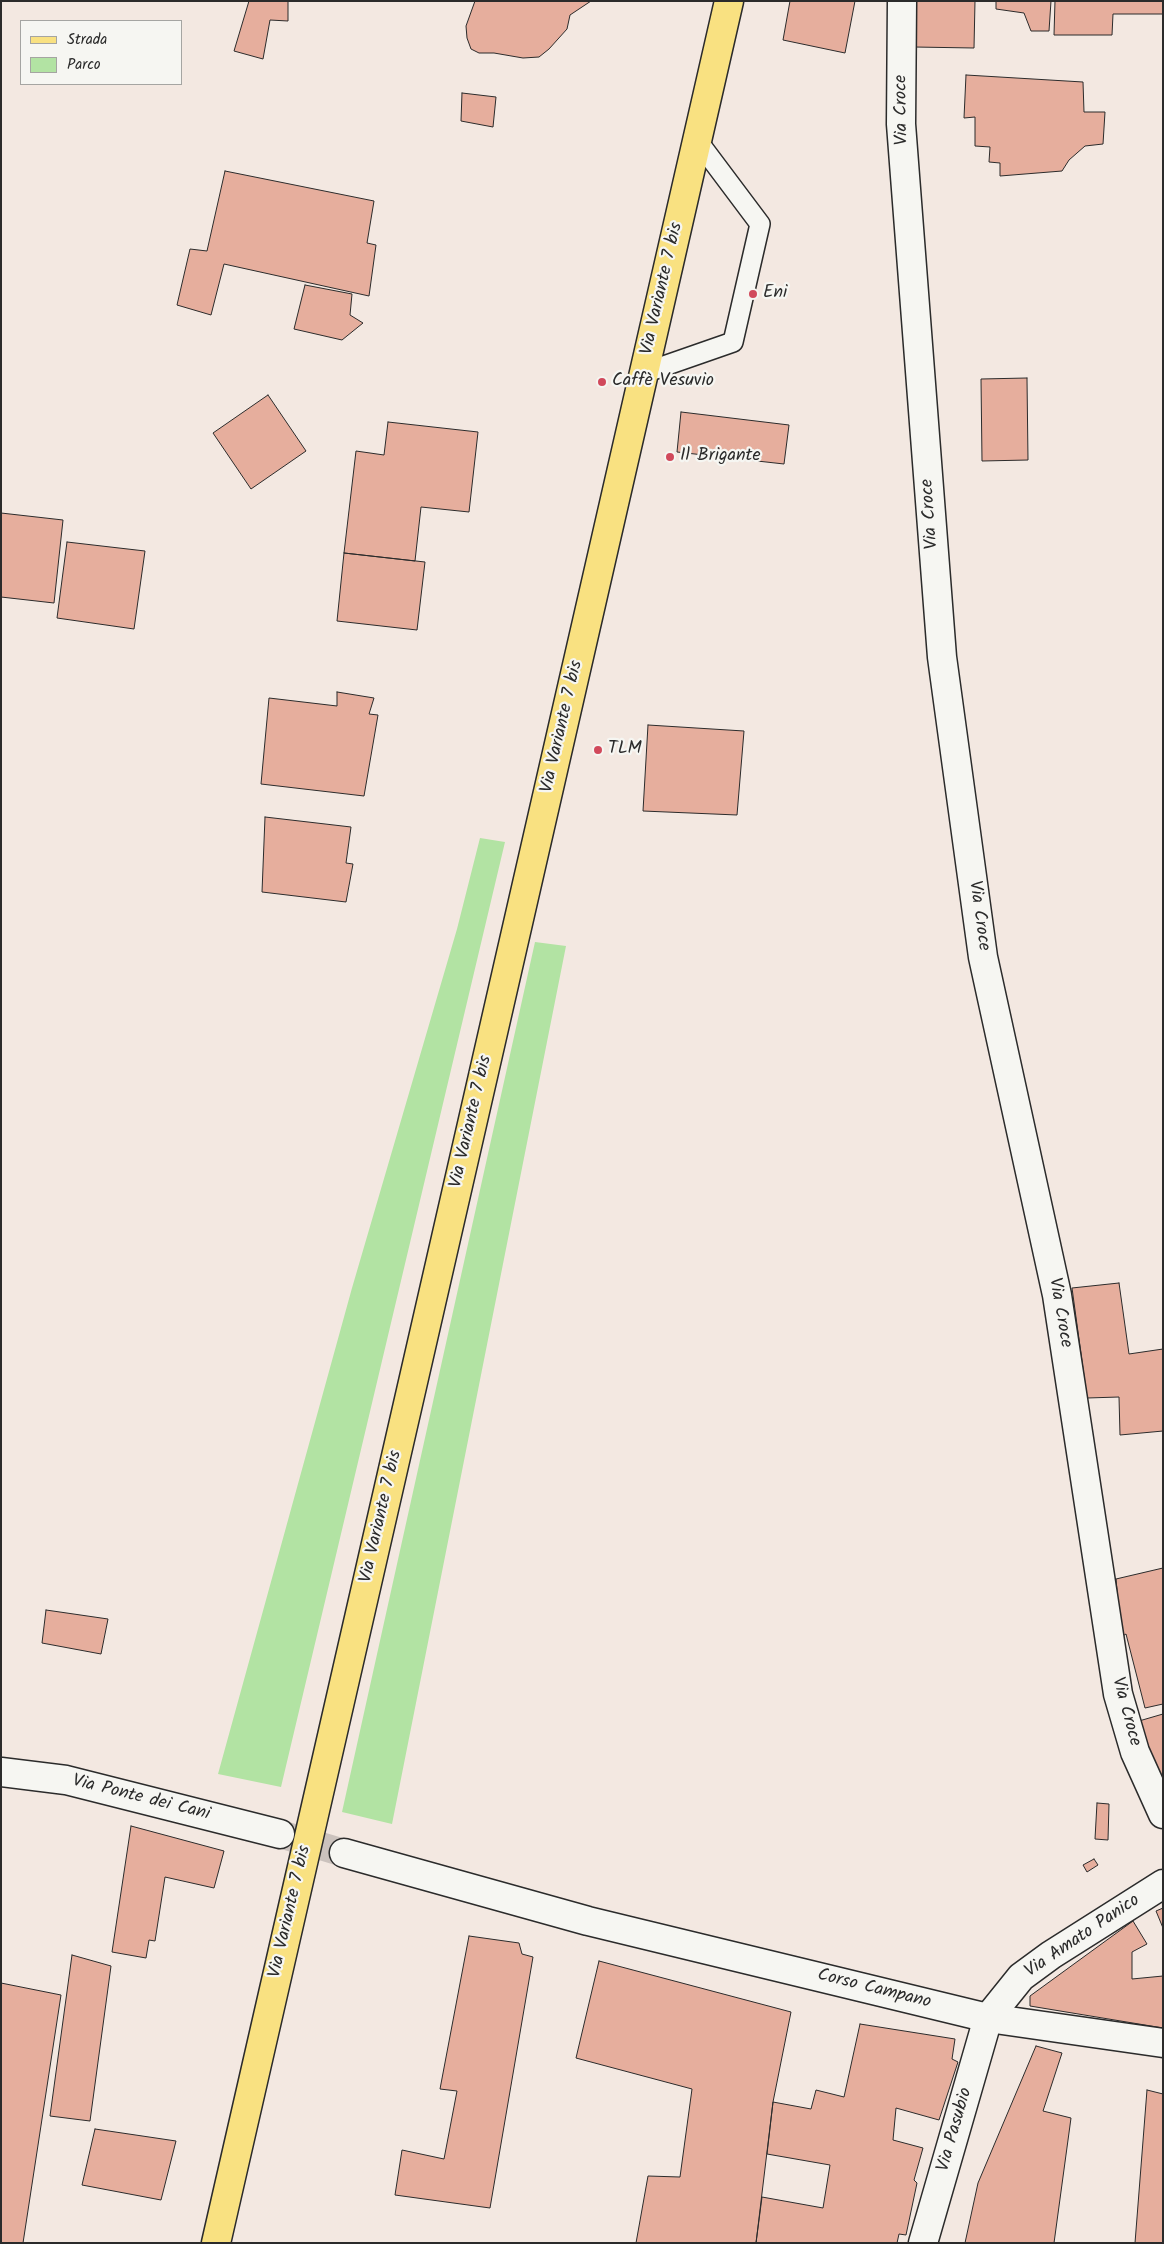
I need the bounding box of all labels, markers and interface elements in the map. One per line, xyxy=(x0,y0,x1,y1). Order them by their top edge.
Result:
legend xyxy=(20,20,182,85)
text: Strada xyxy=(67,28,107,52)
text: Parco xyxy=(67,53,101,77)
street label: Via Croce xyxy=(892,75,914,145)
street label: Via Variante 7 bis xyxy=(637,221,689,357)
place label: Eni xyxy=(763,283,787,305)
marker: Eni xyxy=(747,288,759,300)
place label: Caffè Vesuvio xyxy=(612,371,714,393)
marker: Caffè Vesuvio xyxy=(596,376,608,388)
place label: Il Brigante xyxy=(680,446,761,468)
marker: Il Brigante xyxy=(664,451,676,463)
street label: Via Croce xyxy=(918,478,944,550)
street label: Via Variante 7 bis xyxy=(537,659,589,795)
place label: TLM xyxy=(608,739,642,761)
marker: TLM xyxy=(592,744,604,756)
street label: Via Croce xyxy=(962,880,994,952)
street label: Via Variante 7 bis xyxy=(446,1054,498,1190)
street label: Via Croce xyxy=(1042,1276,1076,1350)
street label: Via Variante 7 bis xyxy=(356,1449,408,1585)
street label: Via Croce xyxy=(1105,1675,1145,1749)
street label: Via Ponte dei Cani xyxy=(70,1771,212,1827)
street label: Via Variante 7 bis xyxy=(265,1844,317,1980)
street label: Via Amato Panico xyxy=(1021,1891,1145,1983)
street label: Corso Campano xyxy=(815,1965,933,2015)
street label: Via Pasubio xyxy=(934,2086,978,2174)

